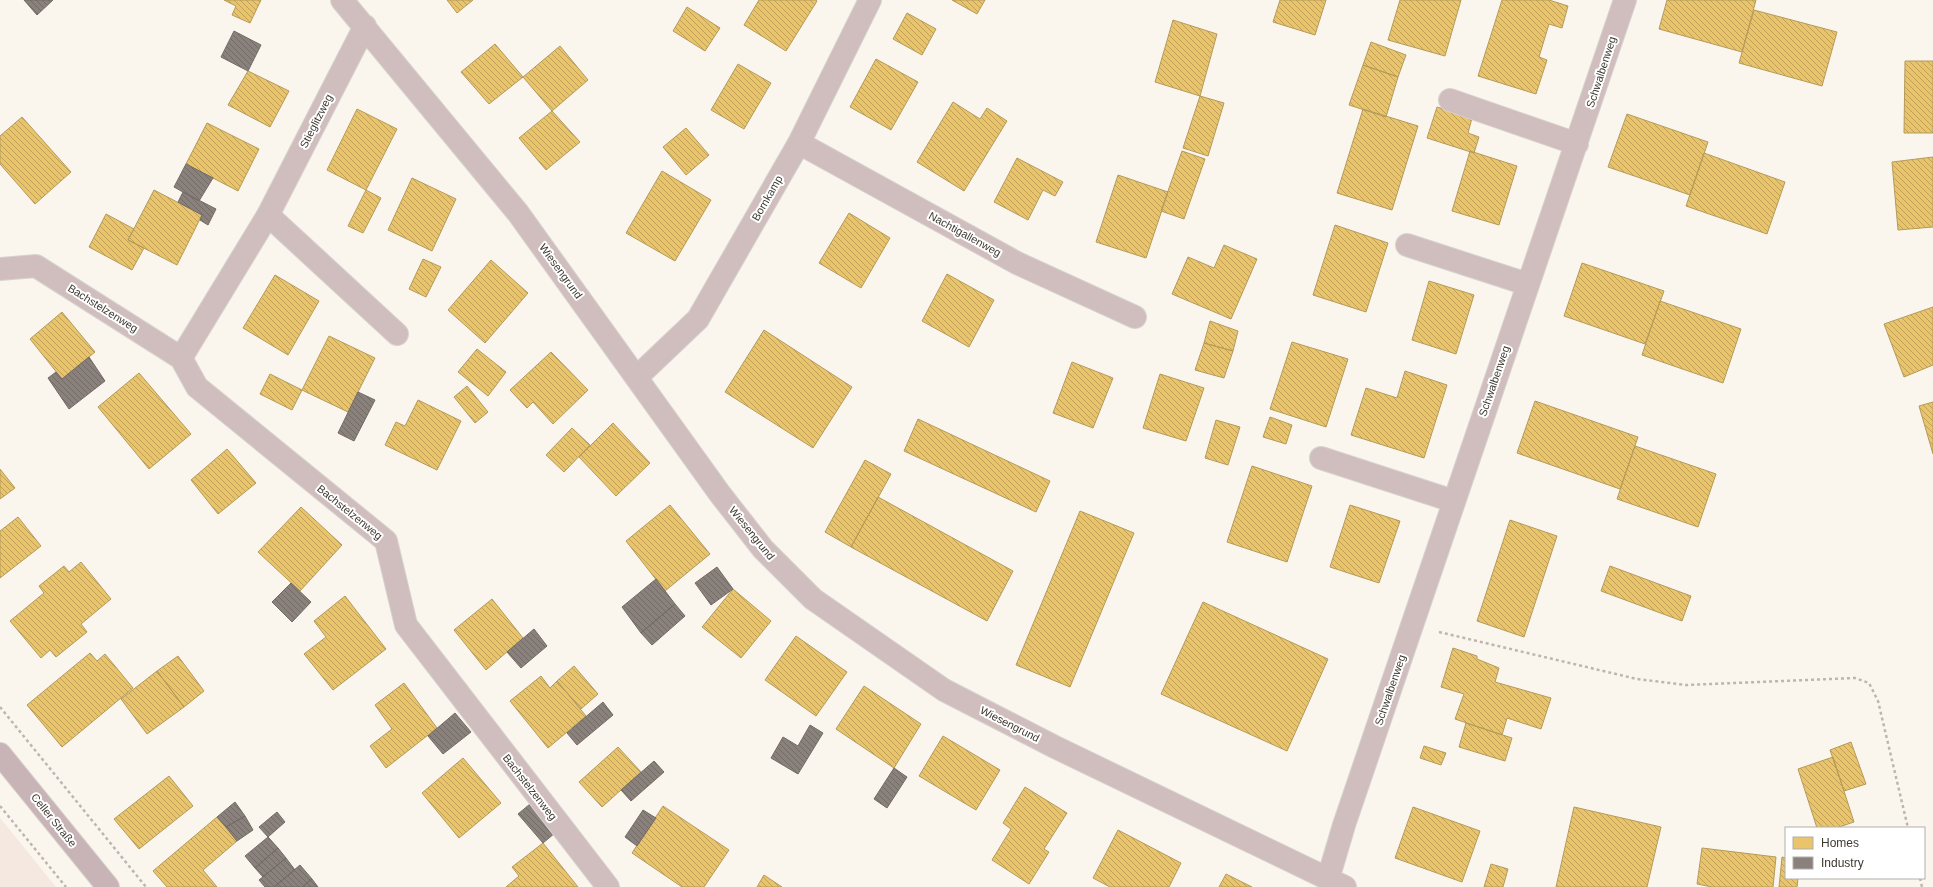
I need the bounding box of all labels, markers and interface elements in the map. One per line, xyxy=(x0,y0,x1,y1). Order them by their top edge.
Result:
street label: Schwalbenweg xyxy=(1584,35,1618,109)
street label: Stieglitzweg xyxy=(297,92,335,150)
street label: Bornkamp xyxy=(749,173,785,223)
street label: Nachtigallenweg xyxy=(927,209,1003,259)
street label: Wiesengrund xyxy=(537,241,585,301)
street label: Bachstelzenweg xyxy=(66,282,140,334)
street label: Schwalbenweg xyxy=(1476,344,1512,418)
street label: Bachstelzenweg xyxy=(315,482,385,542)
street label: Wiesengrund xyxy=(727,504,777,562)
street label: Schwalbenweg xyxy=(1372,653,1408,727)
street label: Wiesengrund xyxy=(978,704,1042,744)
street label: Bachstelzenweg xyxy=(501,752,559,822)
street label: Celler Straße xyxy=(29,791,79,849)
legend xyxy=(1785,827,1925,879)
text: Homes xyxy=(1821,836,1859,850)
text: Industry xyxy=(1821,856,1864,870)

